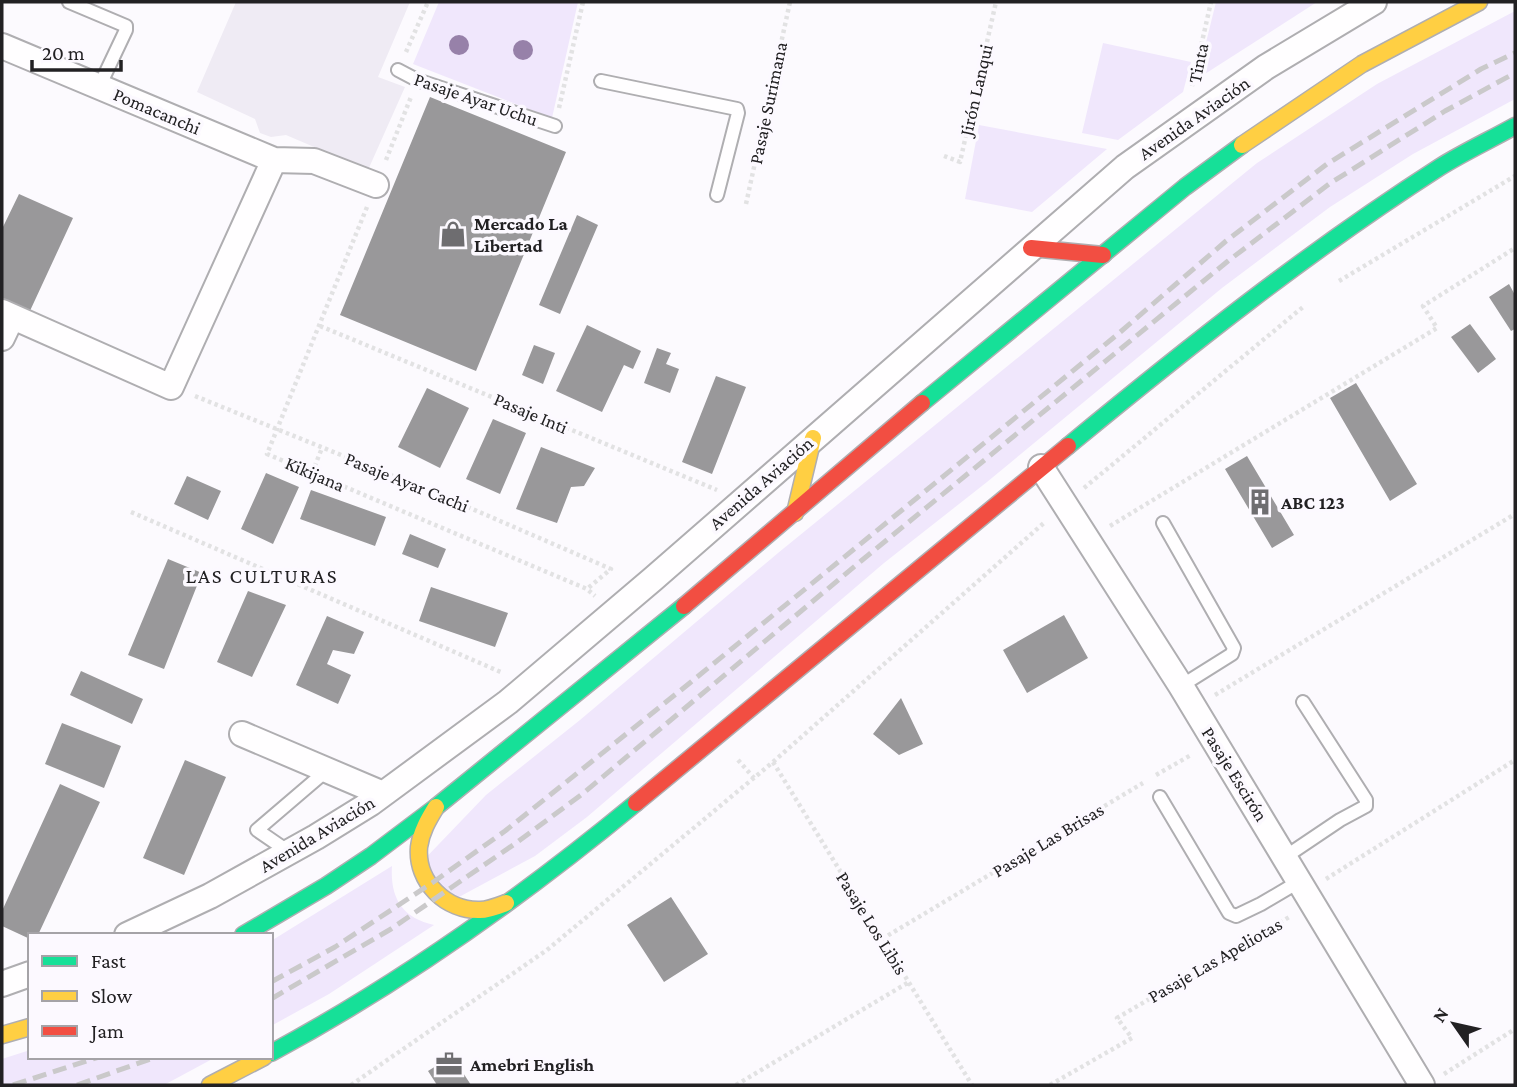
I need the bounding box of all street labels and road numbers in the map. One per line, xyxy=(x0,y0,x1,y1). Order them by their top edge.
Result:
street label: Pasaje Surimana xyxy=(745,40,792,166)
street label: Tinta xyxy=(1184,41,1213,85)
street label: Jirón Lanqui xyxy=(955,42,997,140)
street label: Pasaje Ayar Uchu xyxy=(411,68,540,131)
street label: Avenida Aviación xyxy=(1135,72,1253,164)
street label: Pomacanchi xyxy=(110,83,204,139)
street label: Pasaje Inti xyxy=(491,388,571,439)
street label: Avenida Aviación xyxy=(705,432,817,534)
street label: Pasaje Ayar Cachi xyxy=(342,448,472,517)
street label: Kikijana xyxy=(282,452,348,497)
street label: Pasaje Escirón xyxy=(1197,723,1272,826)
street label: Avenida Aviación xyxy=(256,791,378,877)
street label: Pasaje Las Brisas xyxy=(989,799,1108,882)
street label: Pasaje Los Libis xyxy=(831,868,912,979)
street label: Pasaje Las Apeliotas xyxy=(1144,913,1286,1008)

